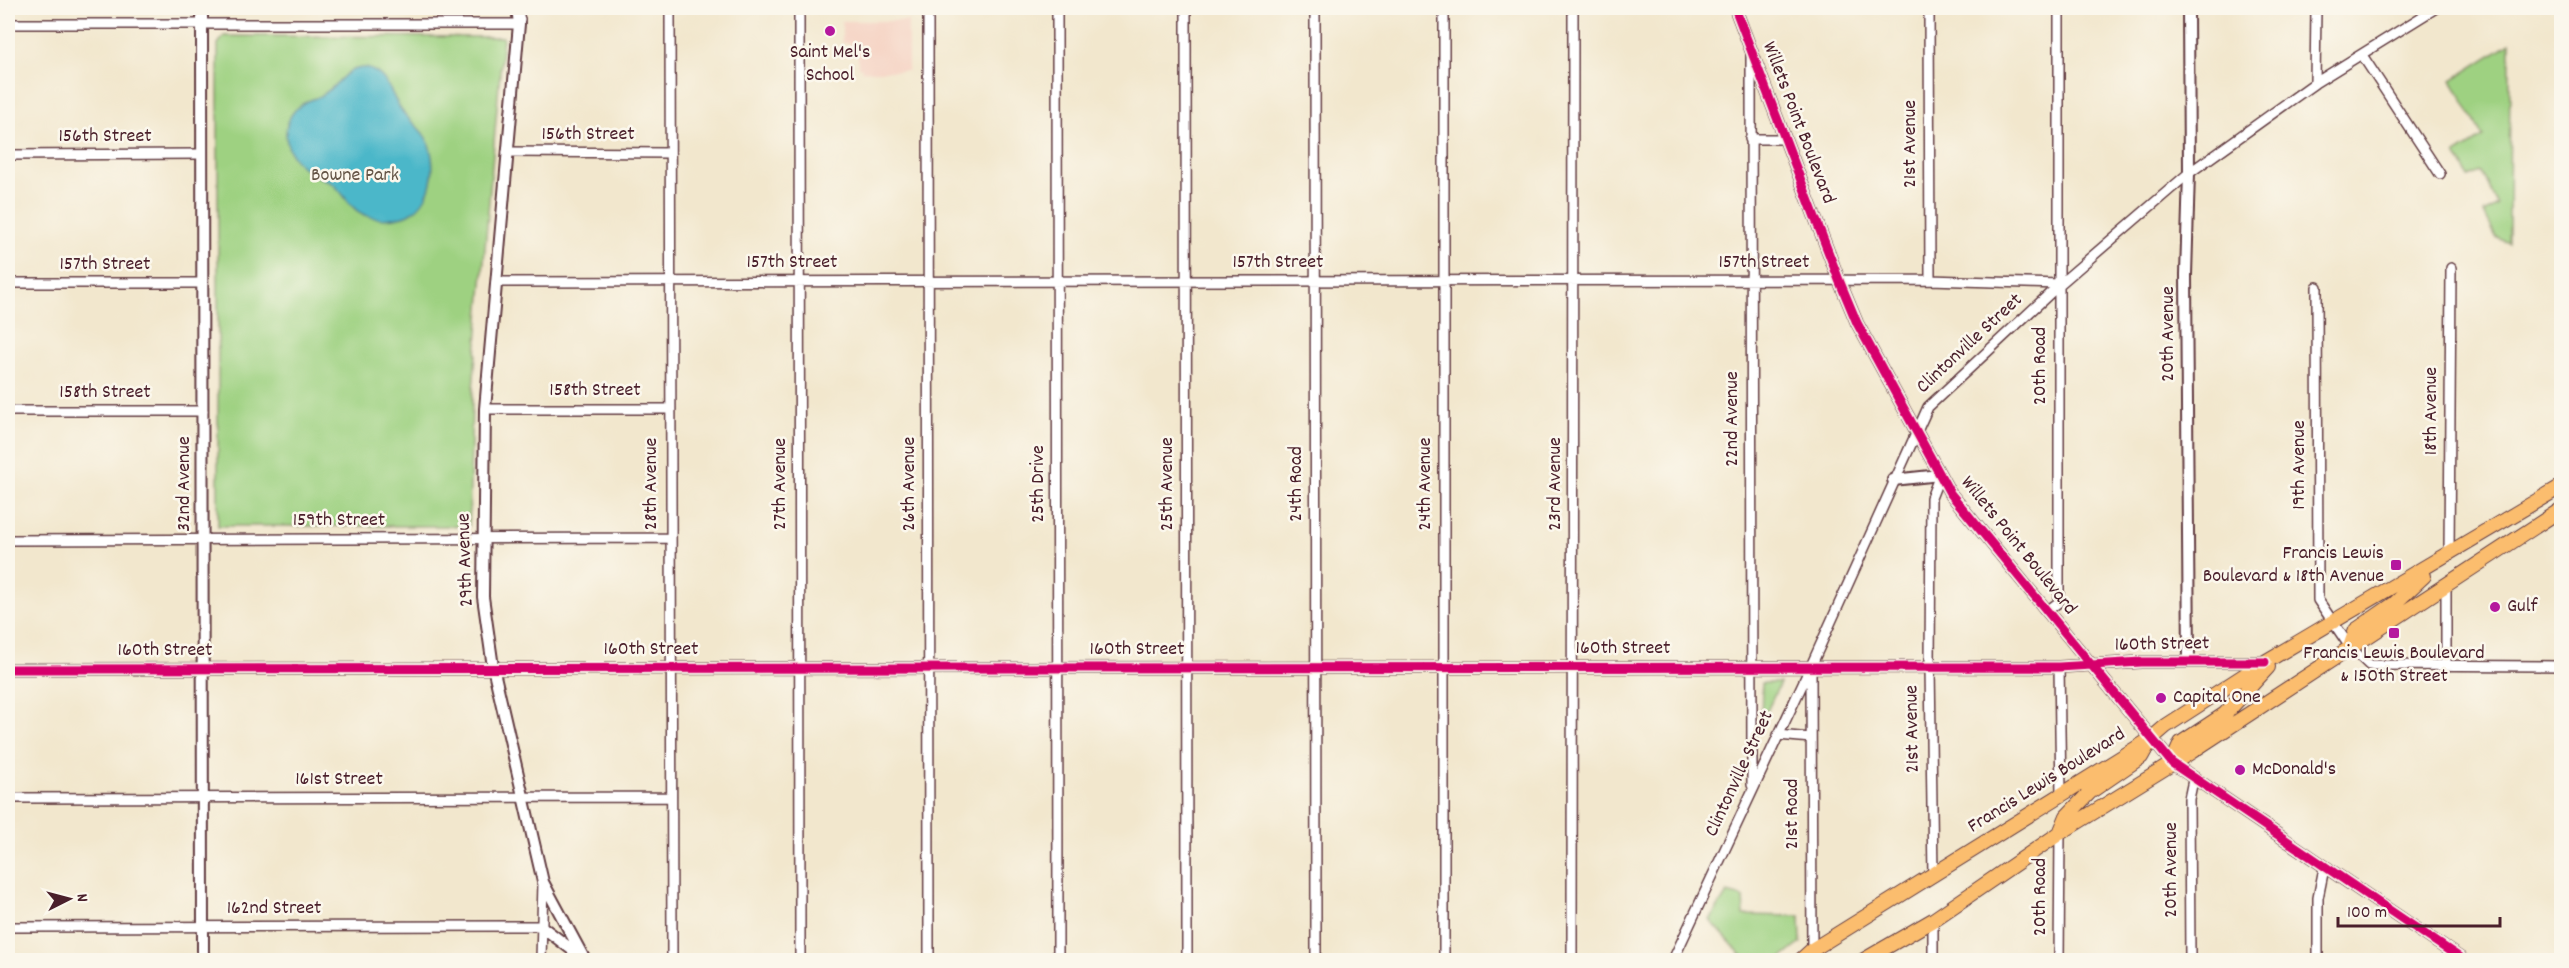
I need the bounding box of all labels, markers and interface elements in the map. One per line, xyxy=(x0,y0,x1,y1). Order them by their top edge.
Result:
marker: Saint Mel's School xyxy=(823,24,837,38)
street label: Willets Point Boulevard xyxy=(1754,38,1842,208)
place label: Saint Mel's School xyxy=(790,39,870,90)
street label: 21st Avenue xyxy=(1897,100,1925,188)
street label: 156th Street xyxy=(541,121,635,149)
street label: 156th Street xyxy=(58,123,152,151)
park label: Bowne Park xyxy=(311,162,399,190)
street label: 157th Street xyxy=(746,249,838,277)
street label: 157th Street xyxy=(1232,249,1324,277)
street label: 157th Street xyxy=(1718,249,1810,277)
street label: 157th Street xyxy=(59,251,151,279)
street label: 20th Avenue xyxy=(2155,286,2183,382)
street label: Clintonville Street xyxy=(1911,287,2029,401)
street label: 20th Road xyxy=(2027,327,2055,405)
street label: 18th Avenue xyxy=(2418,367,2446,455)
street label: 22nd Avenue xyxy=(1719,371,1747,467)
street label: 158th Street xyxy=(549,377,641,405)
street label: 158th Street xyxy=(59,379,151,407)
street label: 19th Avenue xyxy=(2286,420,2314,510)
street label: 32nd Avenue xyxy=(171,436,199,532)
street label: 26th Avenue xyxy=(896,437,924,531)
street label: 25th Avenue xyxy=(1154,437,1182,531)
street label: 24th Avenue xyxy=(1412,437,1440,530)
street label: 23rd Avenue xyxy=(1542,437,1570,531)
street label: 28th Avenue xyxy=(638,438,666,530)
street label: 27th Avenue xyxy=(767,438,795,530)
street label: 25th Drive xyxy=(1025,445,1053,523)
street label: 24th Road xyxy=(1283,446,1311,522)
street label: Willets Point Boulevard xyxy=(1953,470,2083,622)
street label: 159th Street xyxy=(293,507,385,535)
street label: 29th Avenue xyxy=(450,512,482,607)
place label: Francis Lewis Boulevard & 18th Avenue xyxy=(2203,540,2384,591)
marker: Francis Lewis Boulevard & 18th Avenue xyxy=(2389,558,2403,572)
place label: Gulf xyxy=(2507,593,2538,621)
marker: Gulf xyxy=(2488,600,2502,614)
marker: Francis Lewis Boulevard & 150th Street xyxy=(2387,626,2401,640)
street label: 160th Street xyxy=(2114,630,2210,660)
street label: 160th Street xyxy=(1576,635,1670,663)
street label: 160th Street xyxy=(604,636,698,664)
street label: 160th Street xyxy=(1090,636,1184,664)
street label: 160th Street xyxy=(118,637,212,665)
place label: Francis Lewis Boulevard & 150th Street xyxy=(2303,640,2485,691)
street label: 21st Avenue xyxy=(1898,684,1928,773)
place label: Capital One xyxy=(2173,684,2261,712)
marker: Capital One xyxy=(2154,691,2168,705)
street label: Clintonville Street xyxy=(1698,706,1782,842)
street label: Francis Lewis Boulevard xyxy=(1963,721,2131,841)
place label: McDonald's xyxy=(2252,756,2336,784)
marker: McDonald's xyxy=(2233,763,2247,777)
street label: 161st Street xyxy=(295,766,383,794)
street label: 21st Road xyxy=(1779,779,1807,849)
street label: 20th Avenue xyxy=(2158,822,2186,918)
street label: 20th Road xyxy=(2027,858,2055,936)
north arrow xyxy=(39,869,99,929)
scale bar xyxy=(2338,890,2500,928)
text: N xyxy=(70,893,93,903)
street label: 162nd Street xyxy=(227,895,321,923)
text: 100 m xyxy=(2347,901,2387,926)

